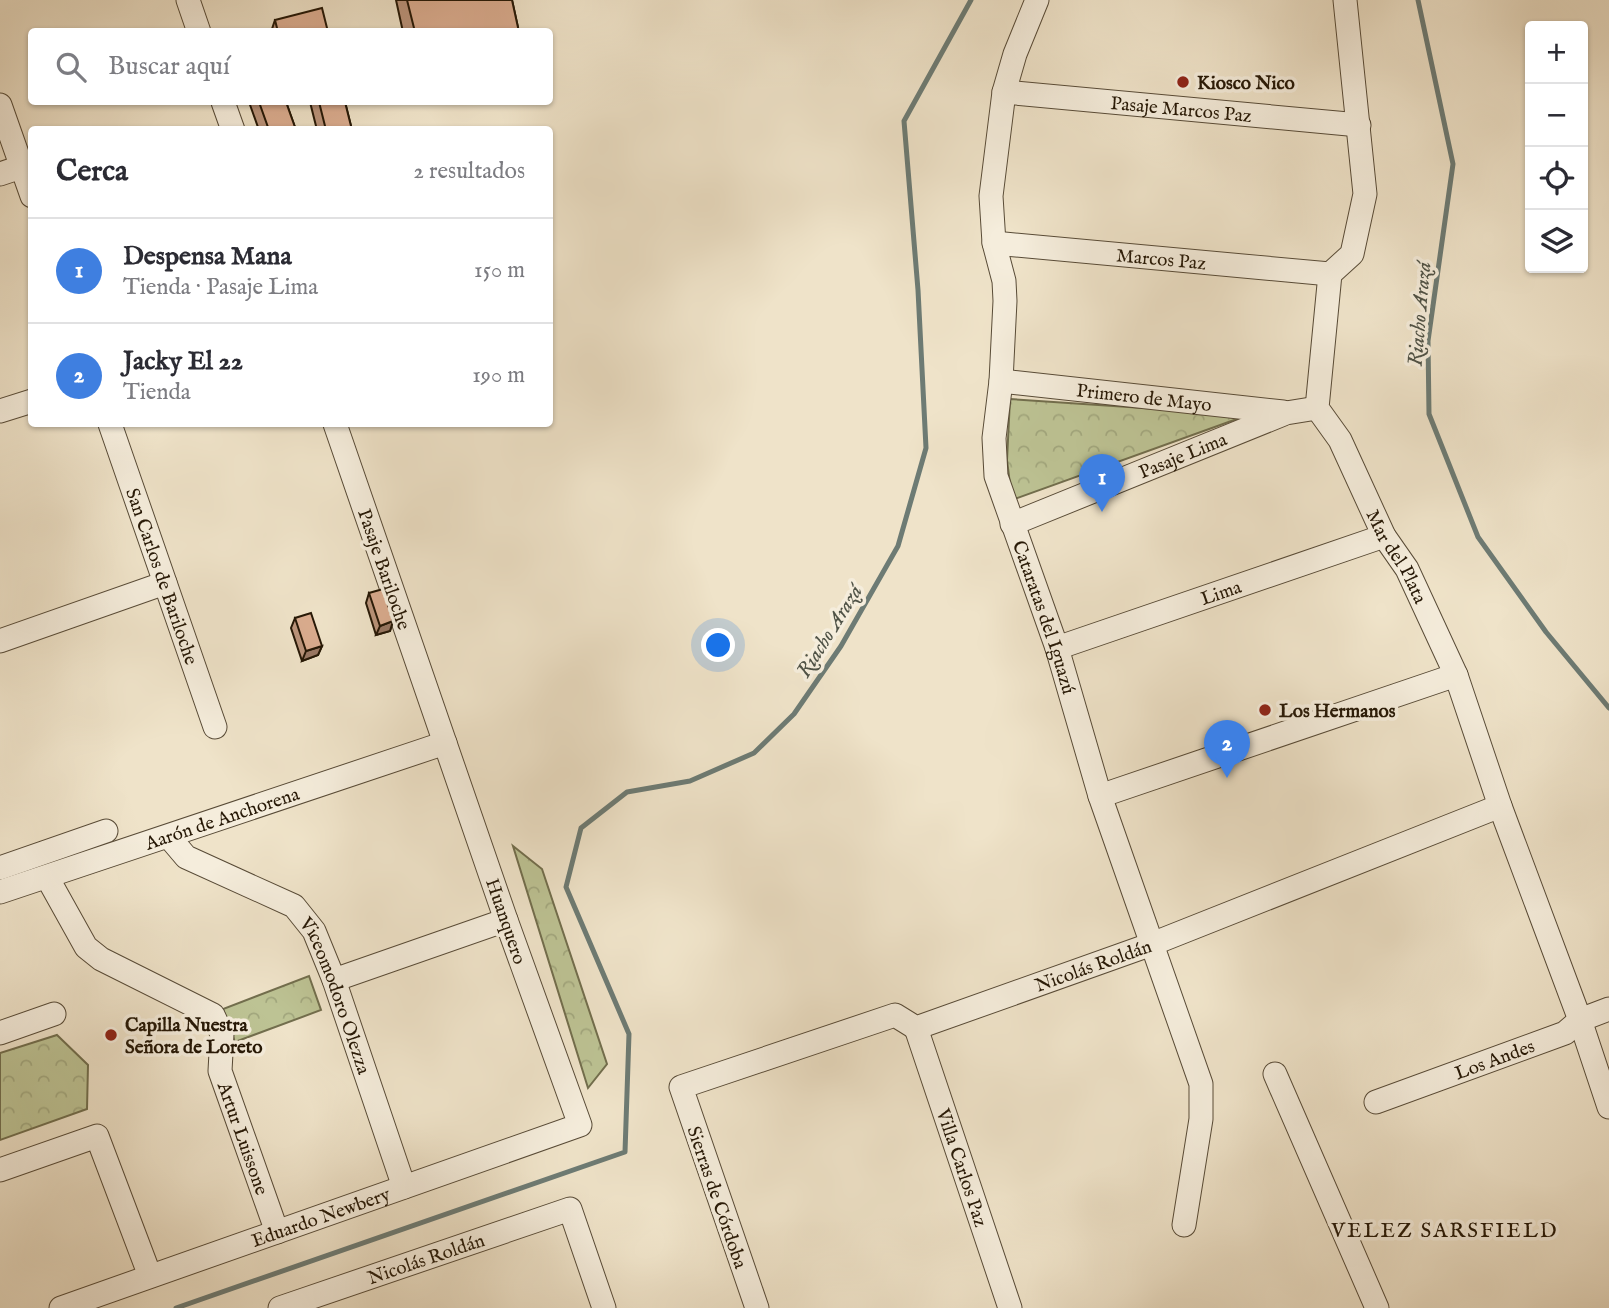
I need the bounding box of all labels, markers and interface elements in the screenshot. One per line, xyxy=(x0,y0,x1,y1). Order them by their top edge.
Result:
map controls xyxy=(1525,21,1588,273)
button: + xyxy=(1525,21,1588,84)
search box xyxy=(28,28,553,105)
icon: search xyxy=(52,48,90,86)
text: Buscar aquí xyxy=(108,50,230,83)
place label: Kiosco Nico xyxy=(1197,72,1295,96)
marker: Kiosco Nico xyxy=(1175,74,1191,90)
button: − xyxy=(1525,84,1588,147)
street label: Pasaje Marcos Paz xyxy=(1109,92,1253,129)
button: locate xyxy=(1525,147,1588,210)
text: Cerca xyxy=(56,153,128,191)
text: 2 resultados xyxy=(413,157,525,186)
button: layers xyxy=(1525,210,1588,273)
text: Despensa Mana xyxy=(123,240,292,273)
street label: Marcos Paz xyxy=(1115,244,1207,277)
text: 1 xyxy=(75,256,83,285)
text: 150 m xyxy=(474,256,525,285)
water label: Riacho Arazá xyxy=(1402,258,1439,367)
text: Tienda · Pasaje Lima xyxy=(123,273,318,302)
text: Jacky El 22 xyxy=(123,345,243,378)
text: 2 xyxy=(74,361,84,390)
text: 190 m xyxy=(472,361,525,390)
text: Tienda xyxy=(123,378,191,407)
street label: Primero de Mayo xyxy=(1075,379,1213,418)
street label: Pasaje Lima xyxy=(1136,428,1232,485)
pin: 1 xyxy=(1079,454,1125,512)
street label: San Carlos de Bariloche xyxy=(119,485,203,669)
street label: Pasaje Bariloche xyxy=(351,506,415,634)
street label: Mar del Plata xyxy=(1360,506,1432,609)
street label: Cataratas del Iguazú xyxy=(1006,538,1080,697)
street label: Lima xyxy=(1198,576,1246,612)
water label: Riacho Arazá xyxy=(791,578,871,683)
your location xyxy=(701,628,735,662)
place label: Los Hermanos xyxy=(1279,700,1396,724)
marker: Los Hermanos xyxy=(1257,702,1273,718)
pin: 2 xyxy=(1204,720,1250,778)
street label: Aarón de Anchorena xyxy=(141,782,303,857)
street label: Huanquero xyxy=(479,875,531,968)
street label: Viceomodoro Olezza xyxy=(293,912,375,1079)
street label: Nicolás Roldán xyxy=(1032,935,1155,999)
place label: Capilla Nuestra Señora de Loreto xyxy=(125,1014,262,1060)
marker: Capilla Nuestra Señora de Loreto xyxy=(103,1027,119,1043)
street label: Los Andes xyxy=(1452,1035,1538,1086)
street label: Artur Luissone xyxy=(211,1078,273,1199)
street label: Villa Carlos Paz xyxy=(930,1105,992,1230)
street label: Sierras de Córdoba xyxy=(681,1123,752,1273)
street label: Eduardo Newbery xyxy=(248,1183,394,1254)
district label: VELEZ SARSFIELD xyxy=(1330,1218,1559,1245)
street label: Nicolás Roldán xyxy=(365,1229,488,1291)

